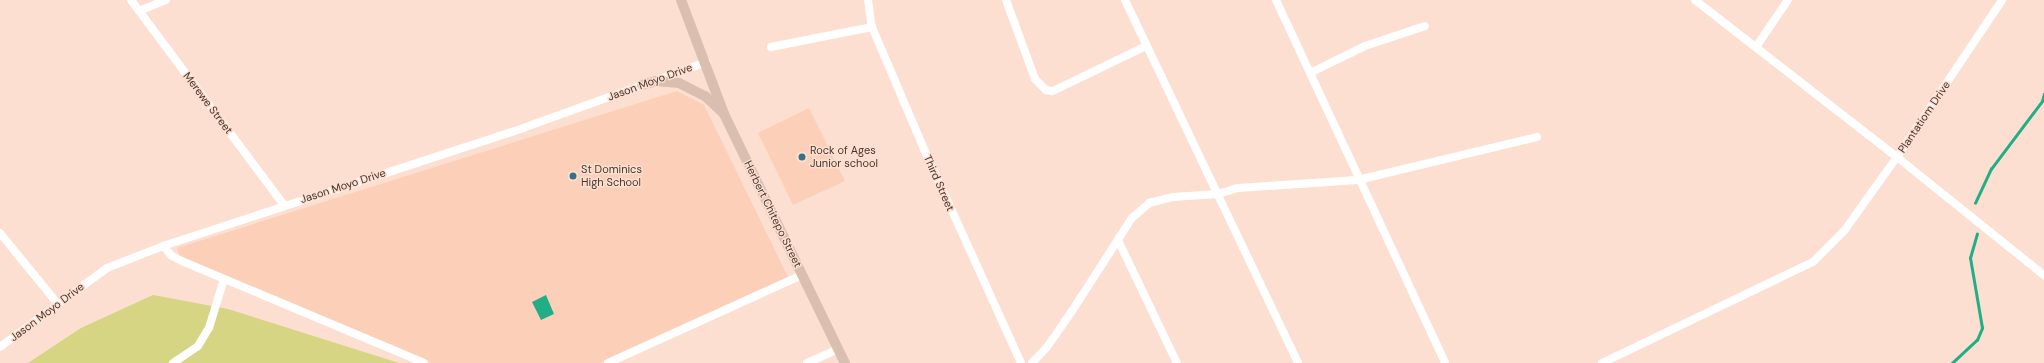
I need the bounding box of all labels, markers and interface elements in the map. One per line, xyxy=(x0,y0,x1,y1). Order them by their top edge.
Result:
street label: Jason Moyo Drive xyxy=(606,61,694,103)
street label: Merewe Street xyxy=(180,70,236,136)
street label: Plantatiom Drive xyxy=(1895,79,1953,155)
place label: Rock of Ages Junior school xyxy=(810,144,878,170)
marker: Rock of Ages Junior school xyxy=(797,152,807,162)
street label: Third Street xyxy=(921,153,957,213)
street label: Herbert Chitepo Street xyxy=(741,159,805,269)
place label: St Dominics High School xyxy=(581,163,642,189)
street label: Jason Moyo Drive xyxy=(299,166,387,206)
marker: St Dominics High School xyxy=(568,171,578,181)
street label: Jason Moyo Drive xyxy=(7,280,87,344)

